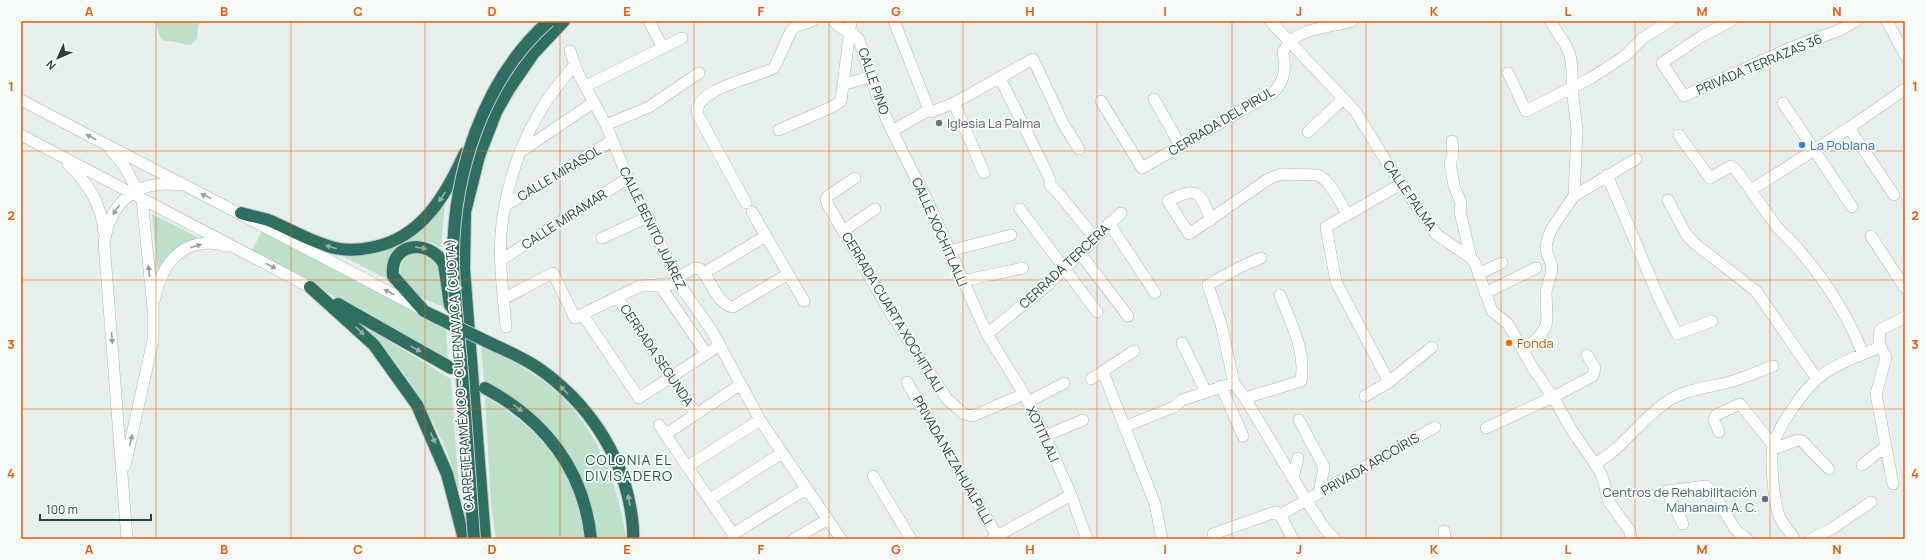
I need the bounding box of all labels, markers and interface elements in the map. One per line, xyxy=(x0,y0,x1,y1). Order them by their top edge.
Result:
text: A xyxy=(85,2,94,20)
text: B xyxy=(220,2,228,20)
text: C xyxy=(353,2,363,20)
text: D xyxy=(487,2,497,20)
text: E xyxy=(623,2,631,20)
text: F xyxy=(758,2,765,20)
text: G xyxy=(891,2,901,20)
text: H xyxy=(1025,2,1035,20)
text: I xyxy=(1163,2,1167,20)
text: J xyxy=(1296,2,1302,20)
text: K xyxy=(1430,2,1439,20)
text: L xyxy=(1565,2,1572,20)
text: M xyxy=(1696,2,1708,20)
text: N xyxy=(1832,2,1842,20)
street label: PRIVADA TERRAZAS 36 xyxy=(1693,29,1825,99)
north arrow xyxy=(38,38,78,78)
street label: CALLE PINO xyxy=(854,45,894,117)
text: N xyxy=(42,57,59,74)
text: 1 xyxy=(8,77,14,95)
text: 1 xyxy=(1912,77,1918,95)
street label: CERRADA DEL PIRUL xyxy=(1165,82,1277,160)
place label: Iglesia La Palma xyxy=(947,114,1041,132)
marker: Iglesia La Palma xyxy=(934,118,944,128)
one-way arrow xyxy=(85,133,96,140)
place label: La Poblana xyxy=(1810,136,1875,154)
marker: La Poblana xyxy=(1797,140,1807,150)
street label: CALLE MIRASOL xyxy=(514,141,605,205)
street label: CALLE PALMA xyxy=(1379,156,1441,234)
street label: CALLE BENITO JUÁREZ xyxy=(615,164,691,292)
street label: CALLE XOCHITLALLI xyxy=(908,175,972,289)
street label: CALLE MIRAMAR xyxy=(518,185,610,253)
one-way arrow xyxy=(438,192,446,203)
one-way arrow xyxy=(200,193,212,199)
one-way arrow xyxy=(112,205,120,216)
text: 2 xyxy=(7,206,15,224)
text: 2 xyxy=(1911,206,1919,224)
street label: CERRADA TERCERA xyxy=(1015,220,1113,312)
street label: CERRADA CUARTA XOCHITLALI xyxy=(838,229,948,395)
street label: CARRETERA MÉXICO - CUERNAVACA (CUOTA) xyxy=(441,238,477,512)
one-way arrow xyxy=(190,243,202,249)
one-way arrow xyxy=(325,244,337,250)
one-way arrow xyxy=(415,245,427,251)
one-way arrow xyxy=(265,263,277,269)
one-way arrow xyxy=(146,265,152,277)
one-way arrow xyxy=(383,289,395,296)
street label: CERRADA SEGUNDA xyxy=(616,300,698,410)
one-way arrow xyxy=(355,327,365,336)
one-way arrow xyxy=(108,332,115,344)
place label: Fonda xyxy=(1517,334,1554,352)
text: 3 xyxy=(7,335,15,353)
text: 3 xyxy=(1911,335,1919,353)
marker: Fonda xyxy=(1504,338,1514,348)
one-way arrow xyxy=(410,345,422,352)
one-way arrow xyxy=(559,385,569,395)
street label: PRIVADA NEZAHUALPILLI xyxy=(909,392,997,528)
street label: XOTITLALI xyxy=(1022,403,1064,465)
one-way arrow xyxy=(513,404,524,412)
street label: PRIVADA ARCOÍRIS xyxy=(1317,428,1423,500)
one-way arrow xyxy=(430,432,436,443)
one-way arrow xyxy=(128,434,134,446)
district label: COLONIA EL DIVISADERO xyxy=(585,450,673,485)
text: 4 xyxy=(7,464,15,482)
text: 4 xyxy=(1911,464,1919,482)
place label: Centros de Rehabilitación Mahanaim A. C. xyxy=(1602,483,1757,516)
one-way arrow xyxy=(626,494,632,507)
marker: Centros de Rehabilitación Mahanaim A. C. xyxy=(1760,494,1770,504)
scale bar xyxy=(40,496,151,522)
text: 100 m xyxy=(46,501,78,518)
text: A xyxy=(85,540,94,558)
text: B xyxy=(220,540,228,558)
text: C xyxy=(353,540,363,558)
text: D xyxy=(487,540,497,558)
text: E xyxy=(623,540,631,558)
text: F xyxy=(758,540,765,558)
text: G xyxy=(891,540,901,558)
text: H xyxy=(1025,540,1035,558)
text: I xyxy=(1163,540,1167,558)
text: J xyxy=(1296,540,1302,558)
text: K xyxy=(1430,540,1439,558)
text: L xyxy=(1565,540,1572,558)
text: M xyxy=(1696,540,1708,558)
text: N xyxy=(1832,540,1842,558)

